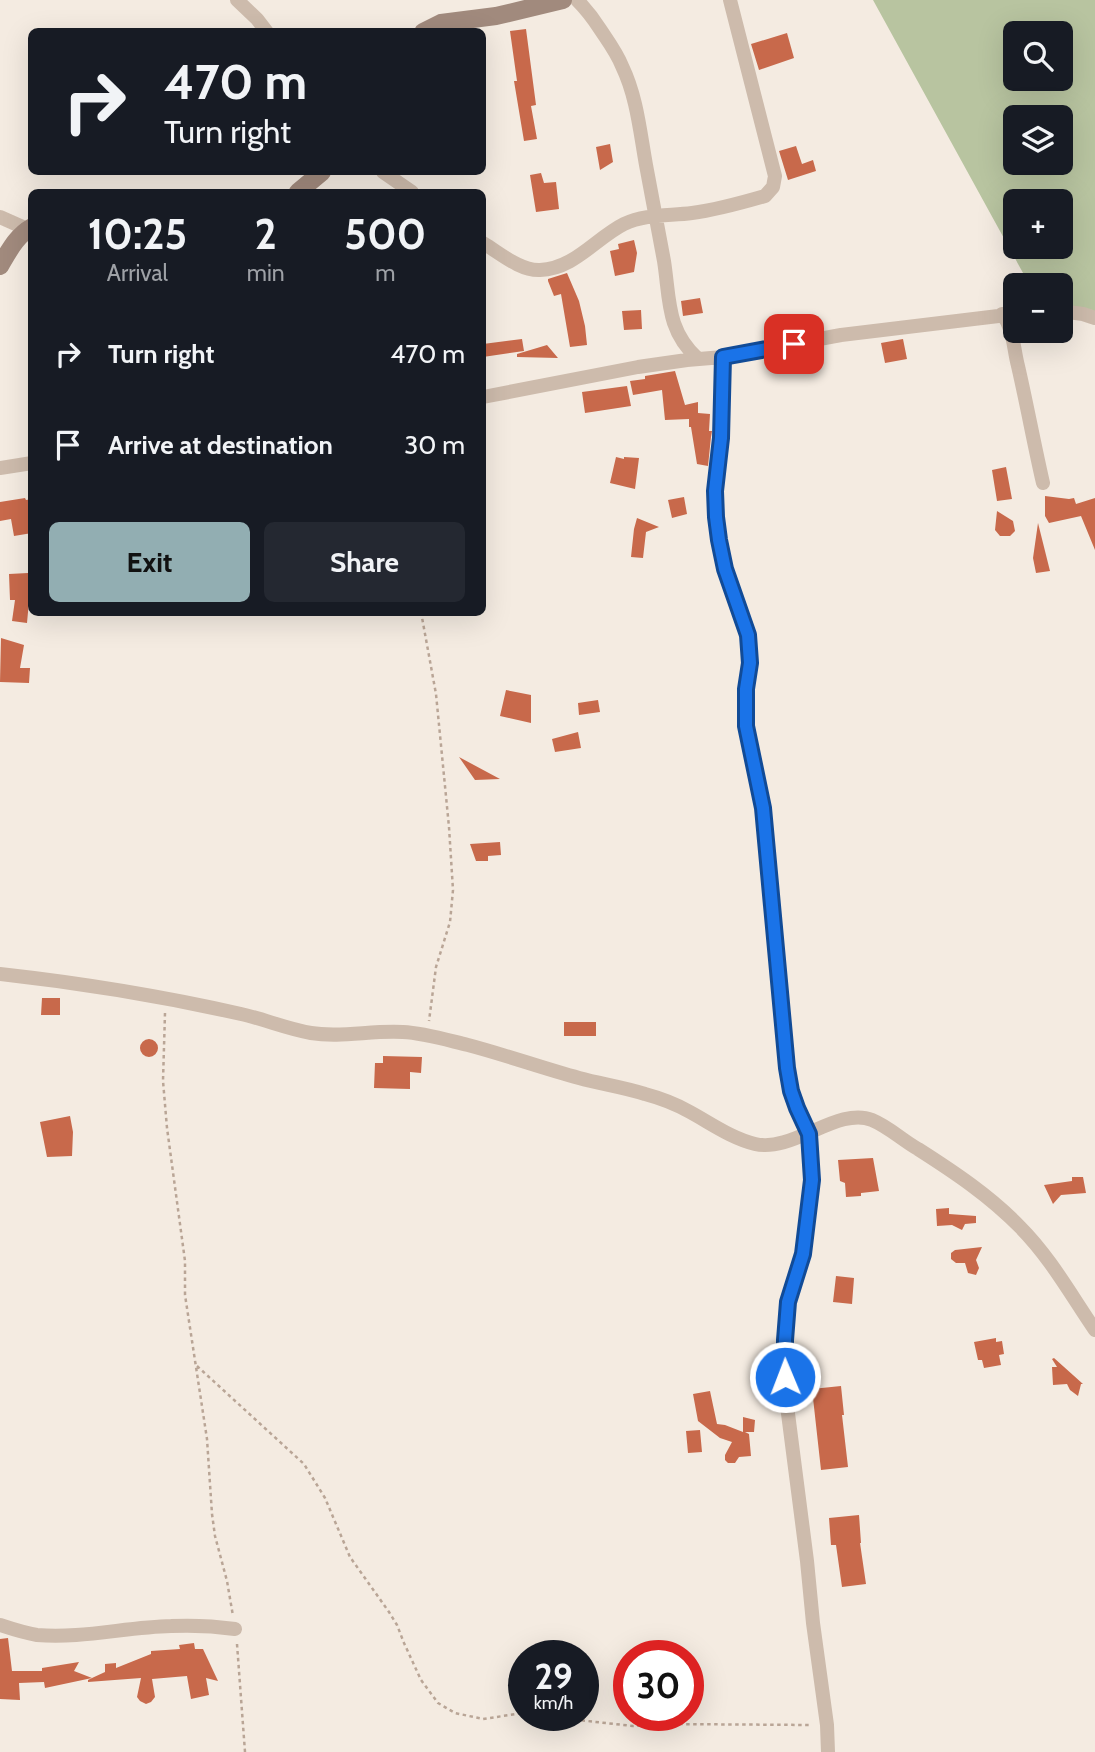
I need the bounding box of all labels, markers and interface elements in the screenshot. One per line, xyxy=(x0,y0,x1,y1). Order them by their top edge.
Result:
map controls xyxy=(1003,21,1073,343)
button: search xyxy=(1003,21,1073,91)
text: 470 m xyxy=(164,52,307,111)
icon: right xyxy=(49,56,140,147)
button: layers xyxy=(1003,105,1073,175)
text: Turn right xyxy=(164,112,291,151)
button: + xyxy=(1003,189,1073,259)
text: 10:25 xyxy=(88,208,187,260)
text: 2 xyxy=(255,208,277,260)
text: 500 xyxy=(344,208,426,260)
text: Arrival xyxy=(107,259,168,287)
text: min xyxy=(247,259,285,287)
text: m xyxy=(375,259,395,287)
button: − xyxy=(1003,273,1073,343)
pin xyxy=(764,314,824,374)
icon: arrive xyxy=(775,325,813,363)
icon: right xyxy=(49,335,87,373)
text: Turn right xyxy=(108,338,214,370)
text: 470 m xyxy=(390,338,465,370)
icon: arrive xyxy=(49,426,87,464)
text: Arrive at destination xyxy=(108,429,333,461)
text: 30 m xyxy=(404,429,465,461)
button: Exit xyxy=(49,522,250,602)
button: Share xyxy=(264,522,465,602)
position arrow xyxy=(748,1340,822,1414)
speed limit sign: 30 xyxy=(613,1640,704,1731)
text: 29 xyxy=(534,1655,573,1698)
text: km/h xyxy=(534,1692,573,1714)

